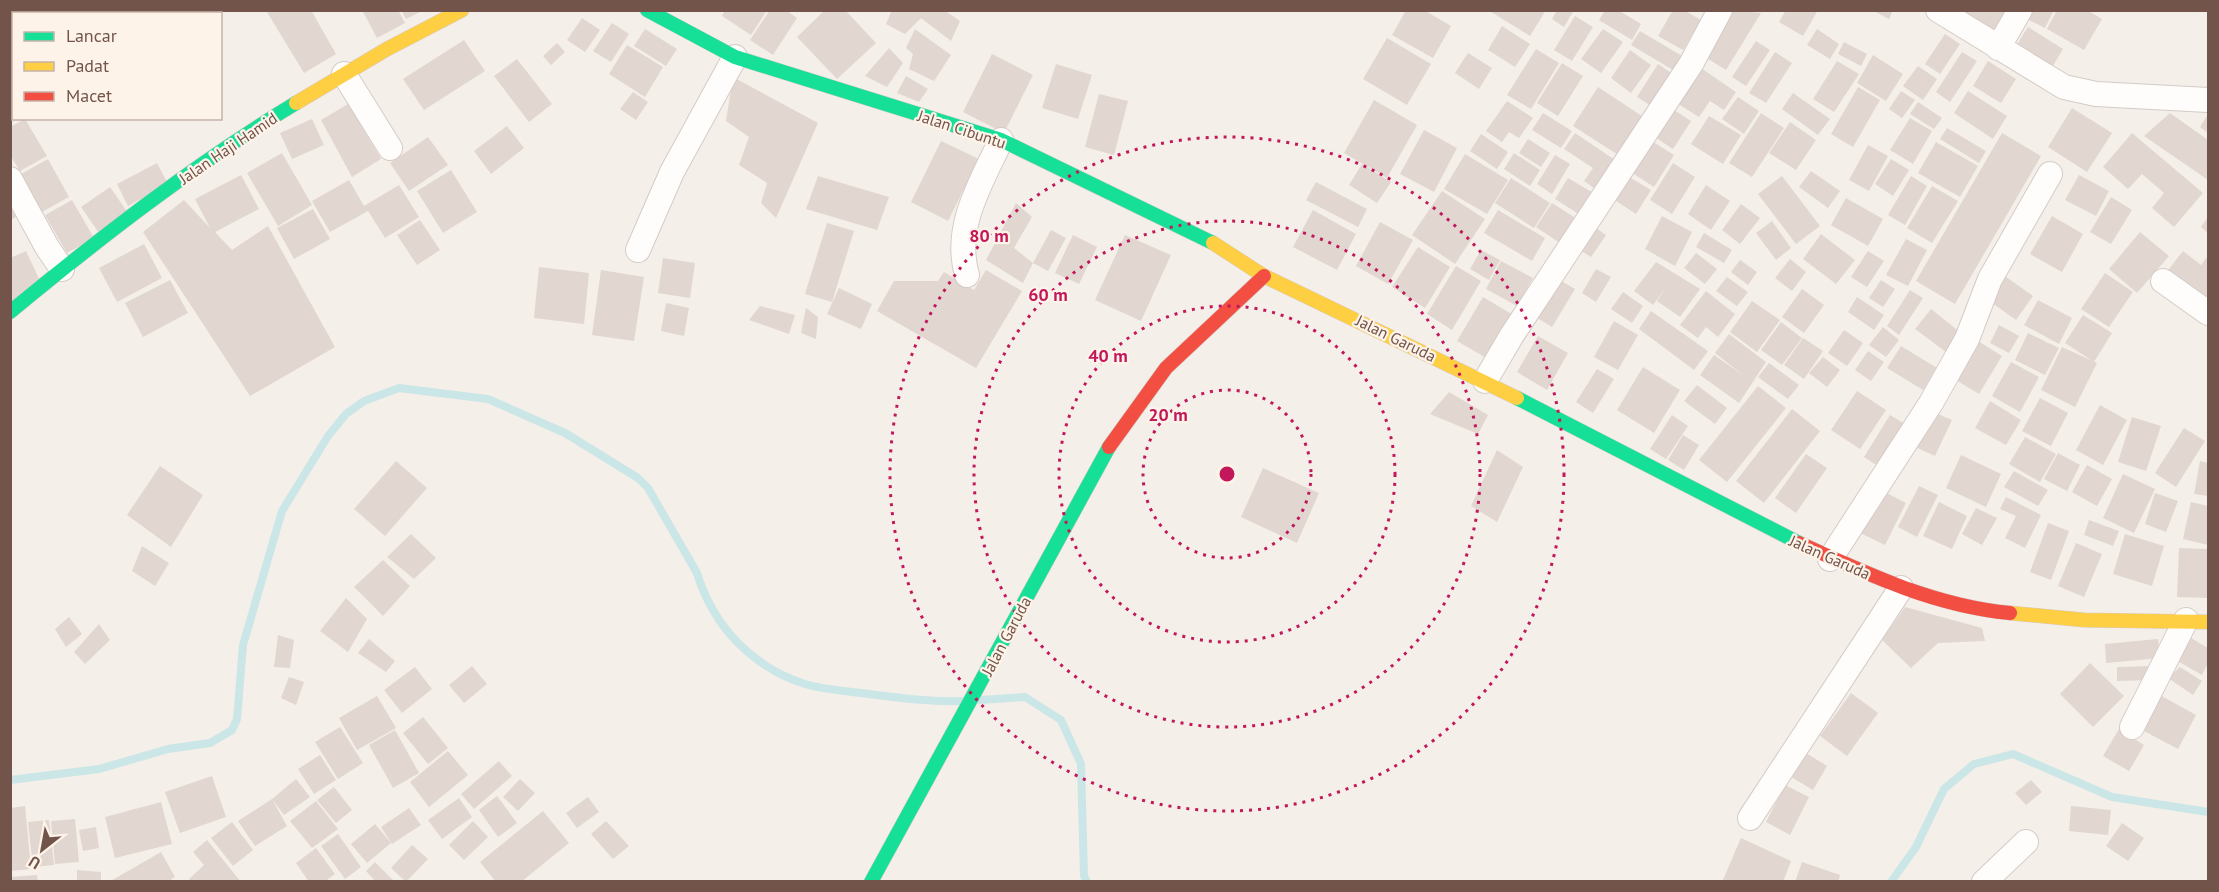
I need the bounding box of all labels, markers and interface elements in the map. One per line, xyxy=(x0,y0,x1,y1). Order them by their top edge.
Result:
legend xyxy=(12,12,222,120)
text: Lancar xyxy=(66,24,117,47)
text: Padat xyxy=(66,54,109,77)
text: Macet xyxy=(66,84,112,107)
street label: Jalan Cibuntu xyxy=(914,105,1009,153)
street label: Jalan Haji Hamid xyxy=(174,108,281,189)
text: 80 m xyxy=(969,224,1009,247)
text: 60 m xyxy=(1028,283,1068,306)
street label: Jalan Garuda xyxy=(1352,310,1439,366)
text: 40 m xyxy=(1088,344,1128,367)
text: 20 m xyxy=(1148,403,1188,426)
centre of rings xyxy=(1217,464,1237,484)
street label: Jalan Garuda xyxy=(1785,530,1874,584)
street label: Jalan Garuda xyxy=(976,593,1035,680)
north arrow xyxy=(12,820,72,880)
text: U xyxy=(25,852,44,874)

